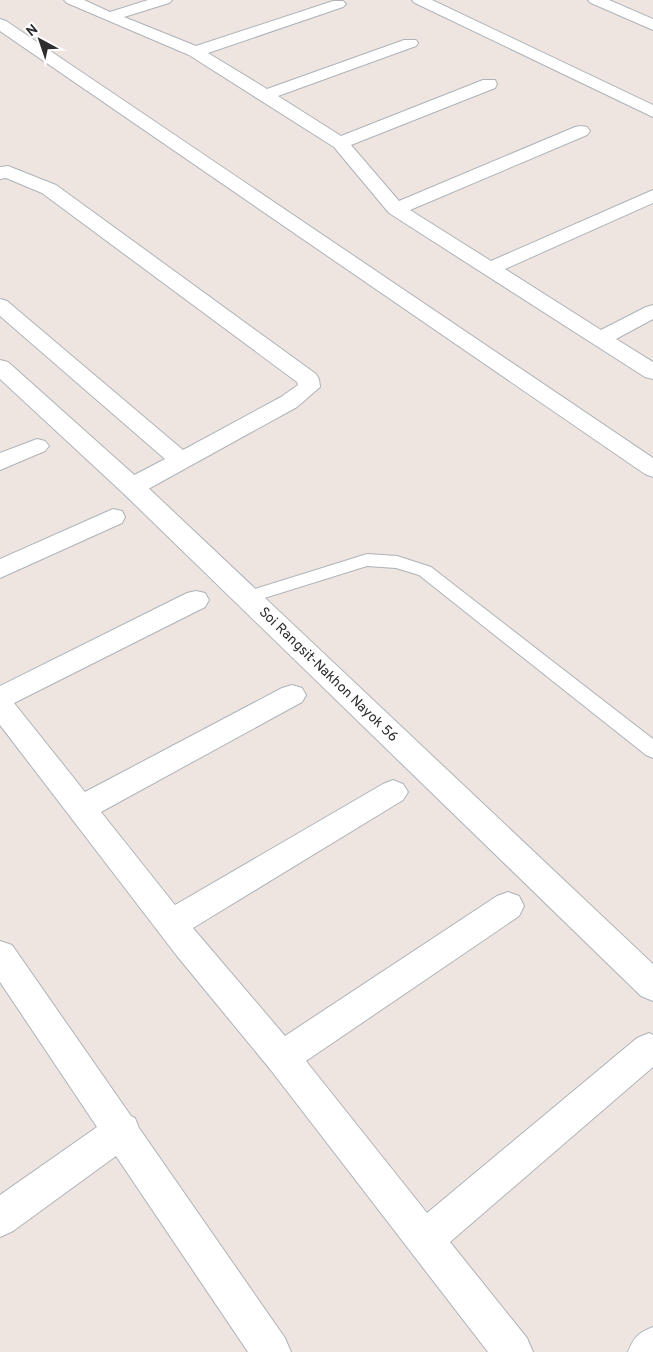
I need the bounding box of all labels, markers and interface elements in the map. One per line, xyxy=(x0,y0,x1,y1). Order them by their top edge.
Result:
north arrow xyxy=(15,15,65,65)
text: N xyxy=(23,21,42,41)
street label: Soi Rangsit-Nakhon Nayok 56 xyxy=(255,604,401,746)

